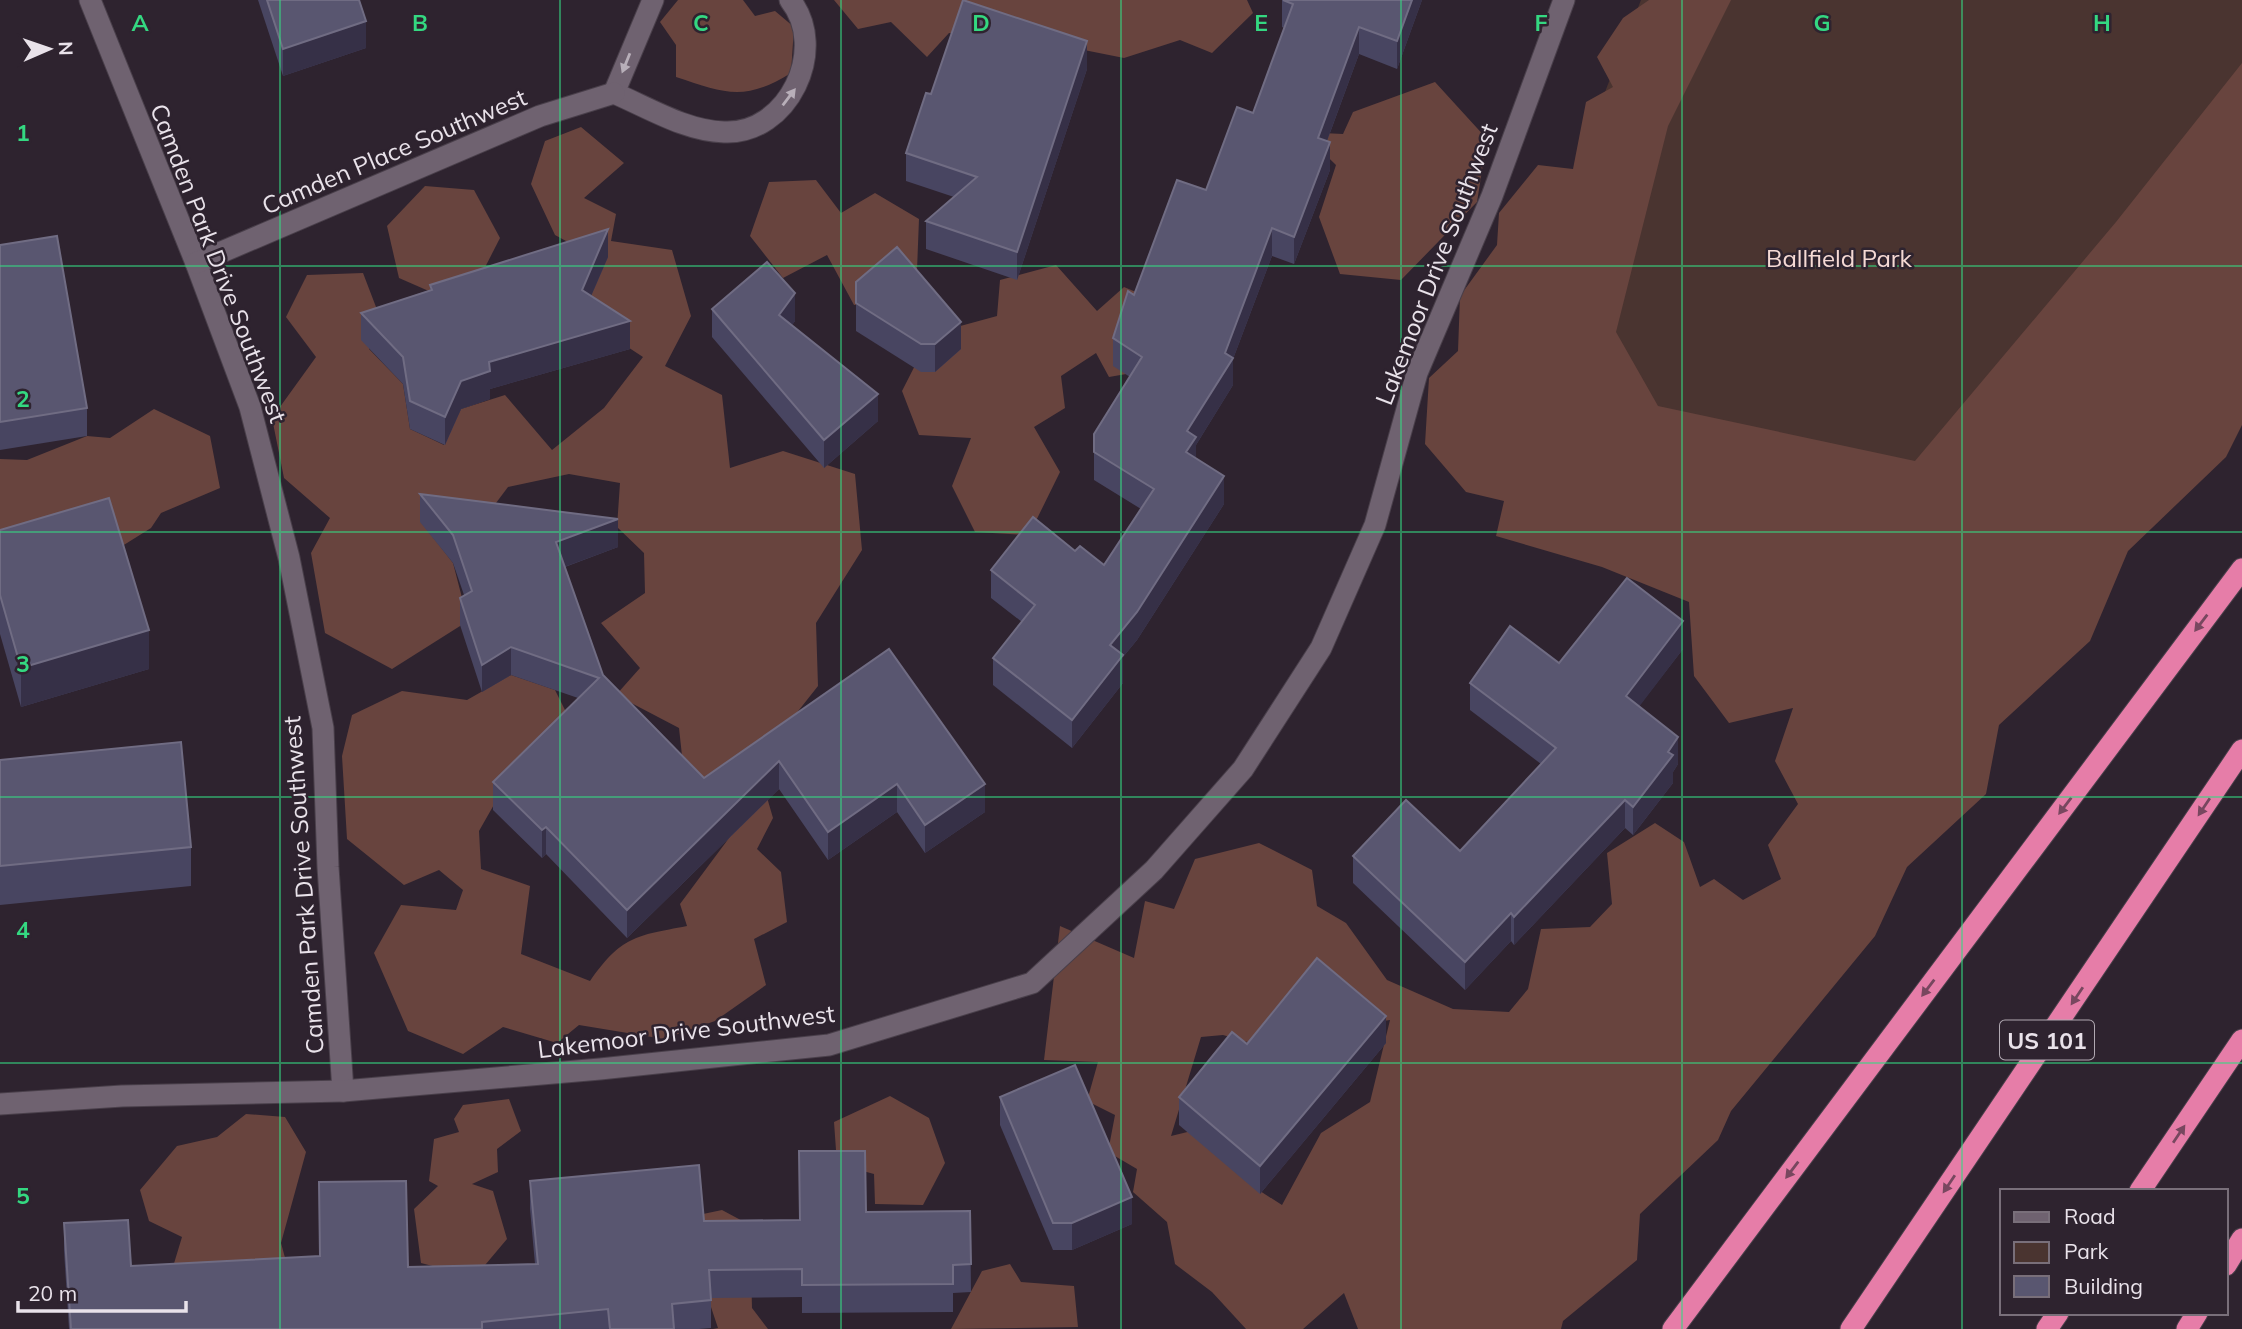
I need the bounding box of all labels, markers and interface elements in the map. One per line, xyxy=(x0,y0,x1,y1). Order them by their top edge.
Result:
text: A xyxy=(131,8,149,37)
text: B xyxy=(412,8,428,37)
text: C xyxy=(693,8,709,37)
text: D xyxy=(972,8,990,37)
text: E xyxy=(1254,8,1268,37)
text: F xyxy=(1534,8,1548,37)
text: G xyxy=(1813,8,1831,37)
text: H xyxy=(2093,8,2111,37)
north arrow xyxy=(14,14,84,84)
text: N xyxy=(54,41,78,56)
one-way arrow xyxy=(621,52,632,73)
street label: Camden Place Southwest xyxy=(257,82,531,220)
one-way arrow xyxy=(782,88,796,107)
street label: Camden Park Drive Southwest xyxy=(144,99,294,427)
text: 1 xyxy=(16,118,30,147)
street label: Lakemoor Drive Southwest xyxy=(1368,119,1504,409)
park label: Ballfield Park xyxy=(1766,243,1913,273)
text: 2 xyxy=(16,384,30,413)
one-way arrow xyxy=(2194,614,2208,633)
text: 3 xyxy=(16,649,30,678)
street label: Camden Park Drive Southwest xyxy=(276,715,330,1055)
one-way arrow xyxy=(2057,796,2072,814)
one-way arrow xyxy=(2197,798,2211,816)
text: 4 xyxy=(16,915,30,944)
one-way arrow xyxy=(1921,978,1936,996)
one-way arrow xyxy=(2070,987,2084,1005)
street label: Lakemoor Drive Southwest xyxy=(536,998,836,1064)
road number: US 101 xyxy=(2000,1021,2094,1060)
one-way arrow xyxy=(2172,1124,2185,1144)
one-way arrow xyxy=(1786,1161,1800,1179)
one-way arrow xyxy=(1942,1175,1956,1193)
text: 5 xyxy=(16,1181,30,1210)
legend xyxy=(2000,1189,2228,1315)
text: Road xyxy=(2064,1203,2115,1229)
text: Park xyxy=(2064,1238,2108,1264)
scale bar xyxy=(18,1270,186,1314)
text: Building xyxy=(2064,1273,2143,1299)
text: 20 m xyxy=(28,1280,77,1306)

